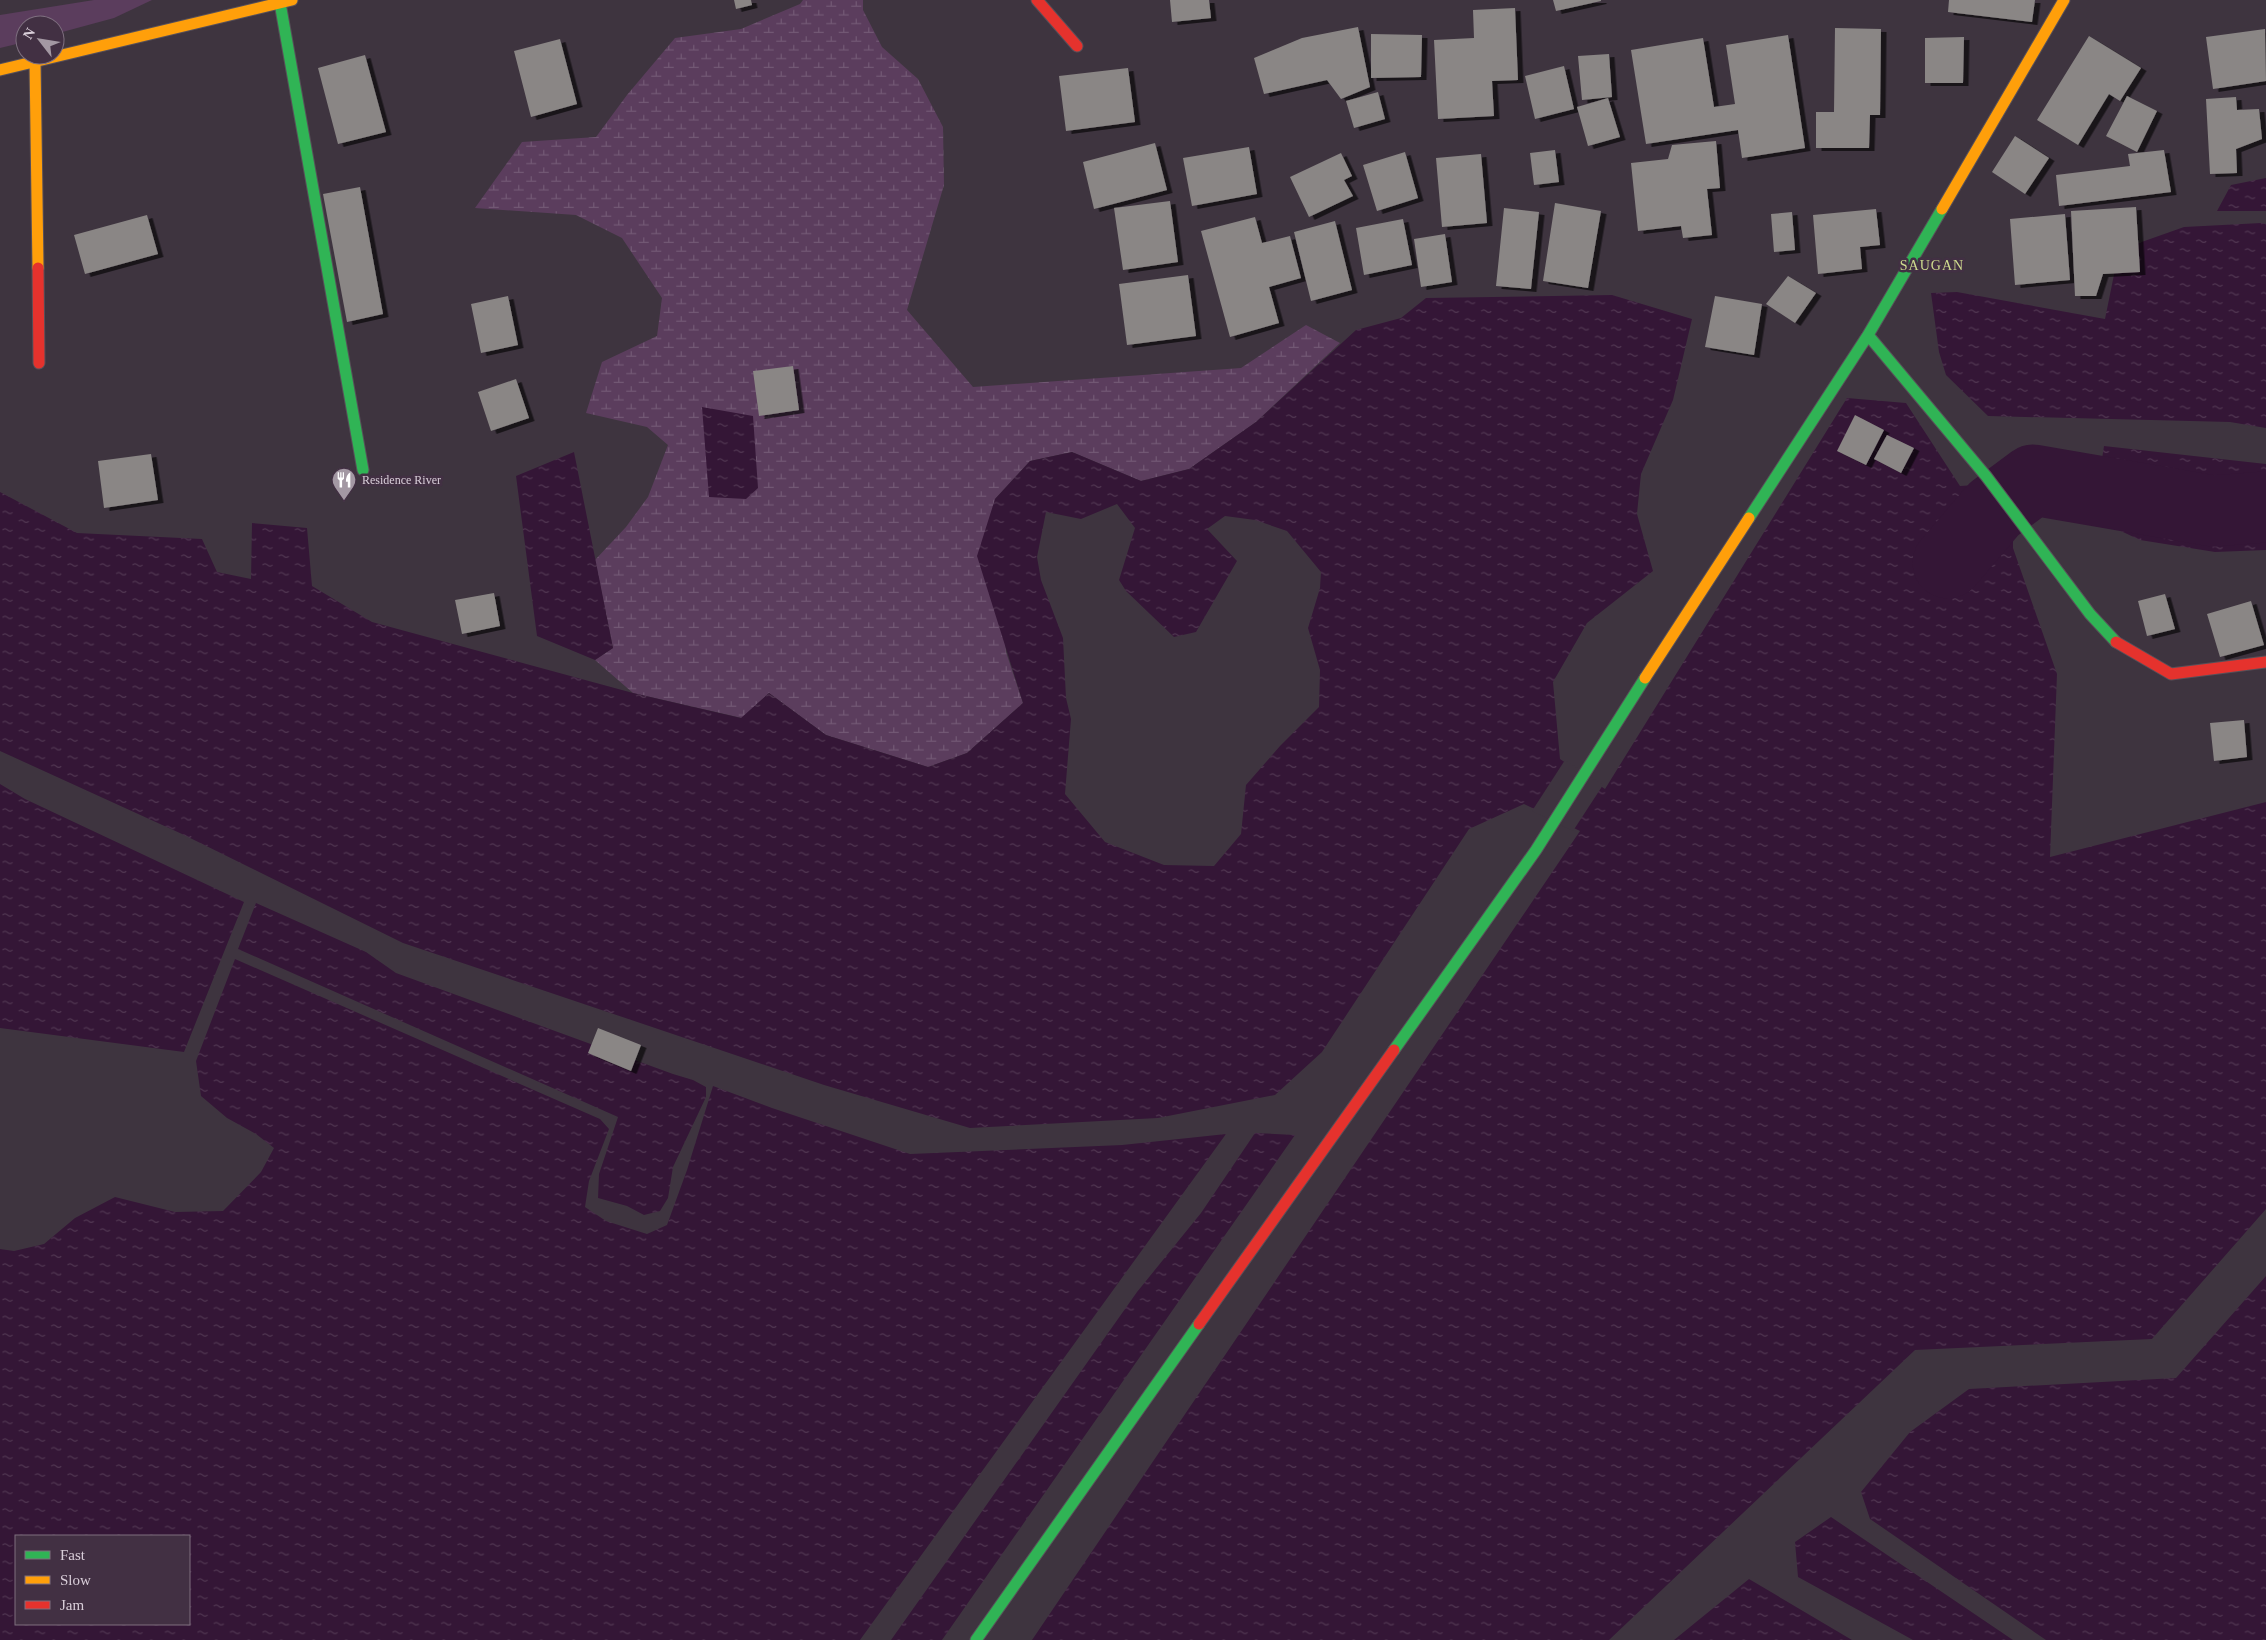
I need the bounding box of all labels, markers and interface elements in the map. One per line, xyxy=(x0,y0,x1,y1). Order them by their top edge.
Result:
north arrow xyxy=(15,15,65,65)
text: N xyxy=(20,25,38,42)
district label: SAUGAN xyxy=(1900,258,1964,273)
restaurant icon: Residence River xyxy=(331,467,357,501)
place label: Residence River xyxy=(362,473,441,487)
legend xyxy=(15,1535,190,1625)
text: Fast xyxy=(60,1547,86,1563)
text: Slow xyxy=(60,1572,91,1588)
text: Jam xyxy=(60,1597,84,1613)

